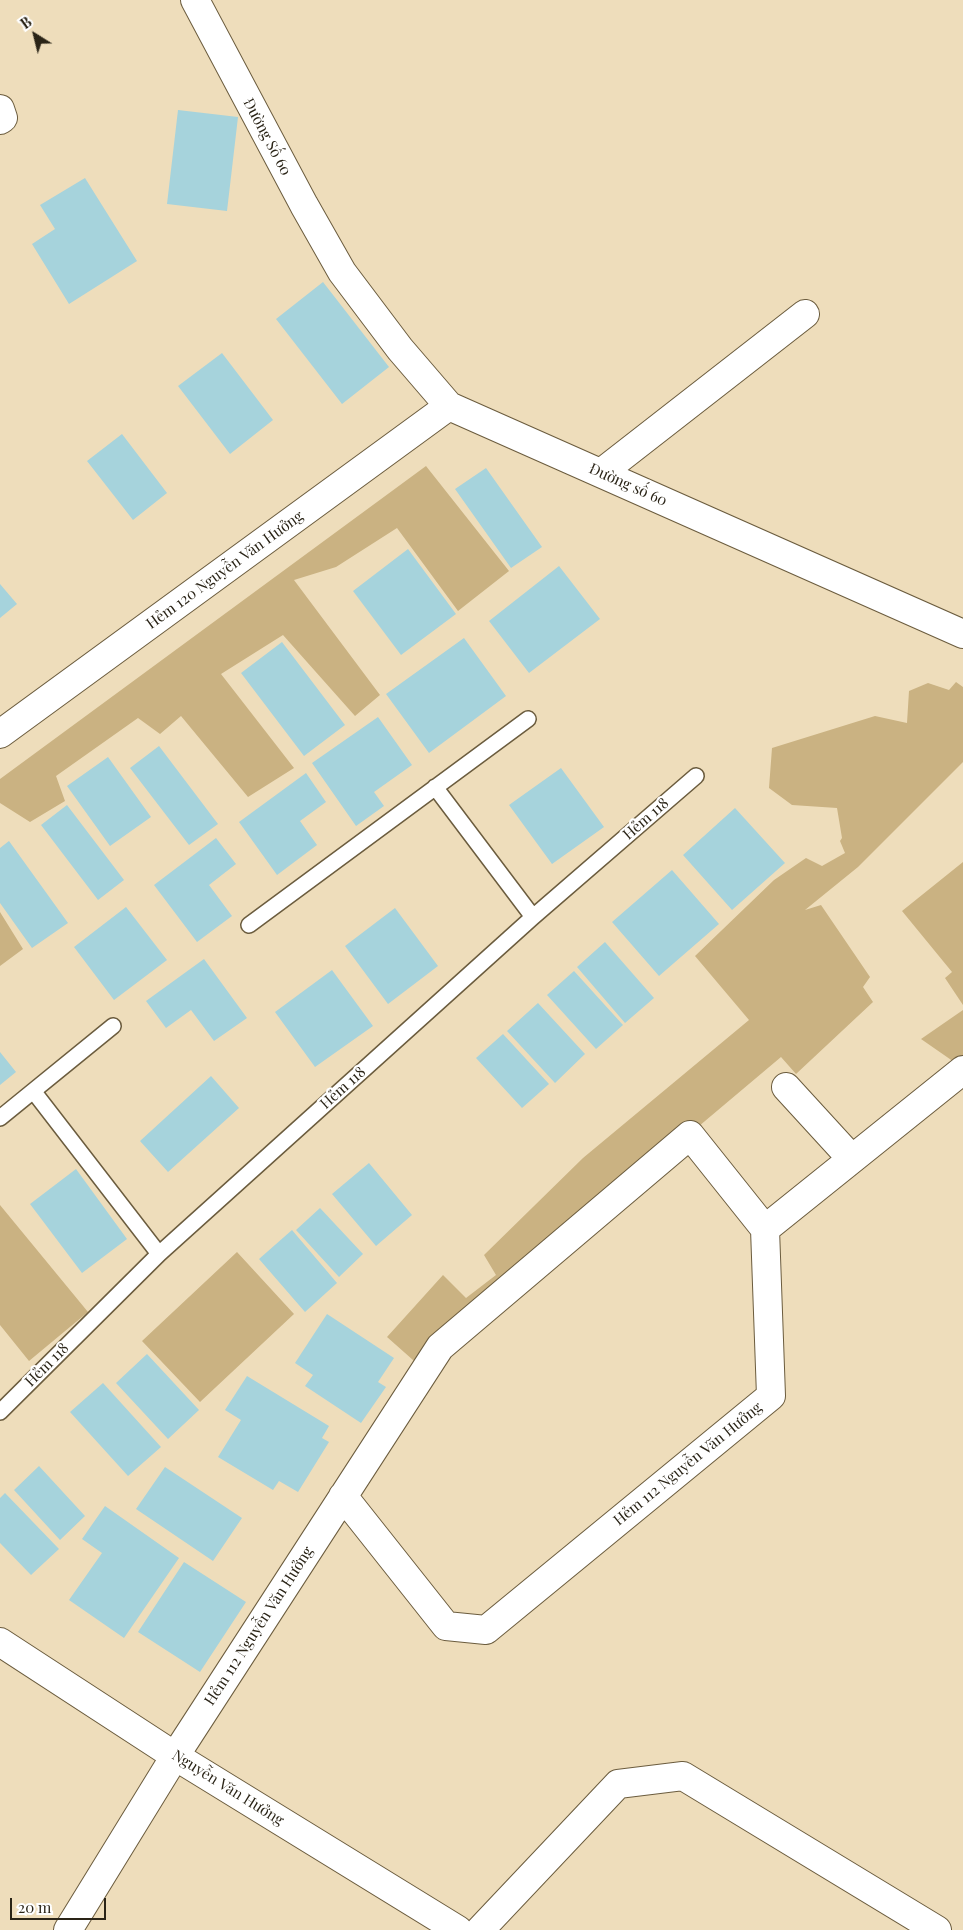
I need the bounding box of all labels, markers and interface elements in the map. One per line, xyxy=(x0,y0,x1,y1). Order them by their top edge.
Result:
north arrow xyxy=(10,10,60,60)
text: B xyxy=(16,12,35,33)
street label: Đường Số 60 xyxy=(239,95,295,179)
street label: Đường số 60 xyxy=(586,460,670,510)
street label: Hẻm 120 Nguyễn Văn Hưởng xyxy=(143,507,307,633)
street label: Hẻm 118 xyxy=(619,794,673,844)
street label: Hẻm 118 xyxy=(317,1063,369,1113)
street label: Hẻm 118 xyxy=(21,1339,73,1391)
street label: Hẻm 112 Nguyễn Văn Hưởng xyxy=(610,1398,766,1530)
street label: Hẻm 112 Nguyễn Văn Hưởng xyxy=(201,1543,317,1709)
street label: Nguyễn Văn Hưởng xyxy=(169,1746,287,1830)
scale bar xyxy=(12,1888,109,1920)
text: 20 m xyxy=(18,1897,51,1917)

